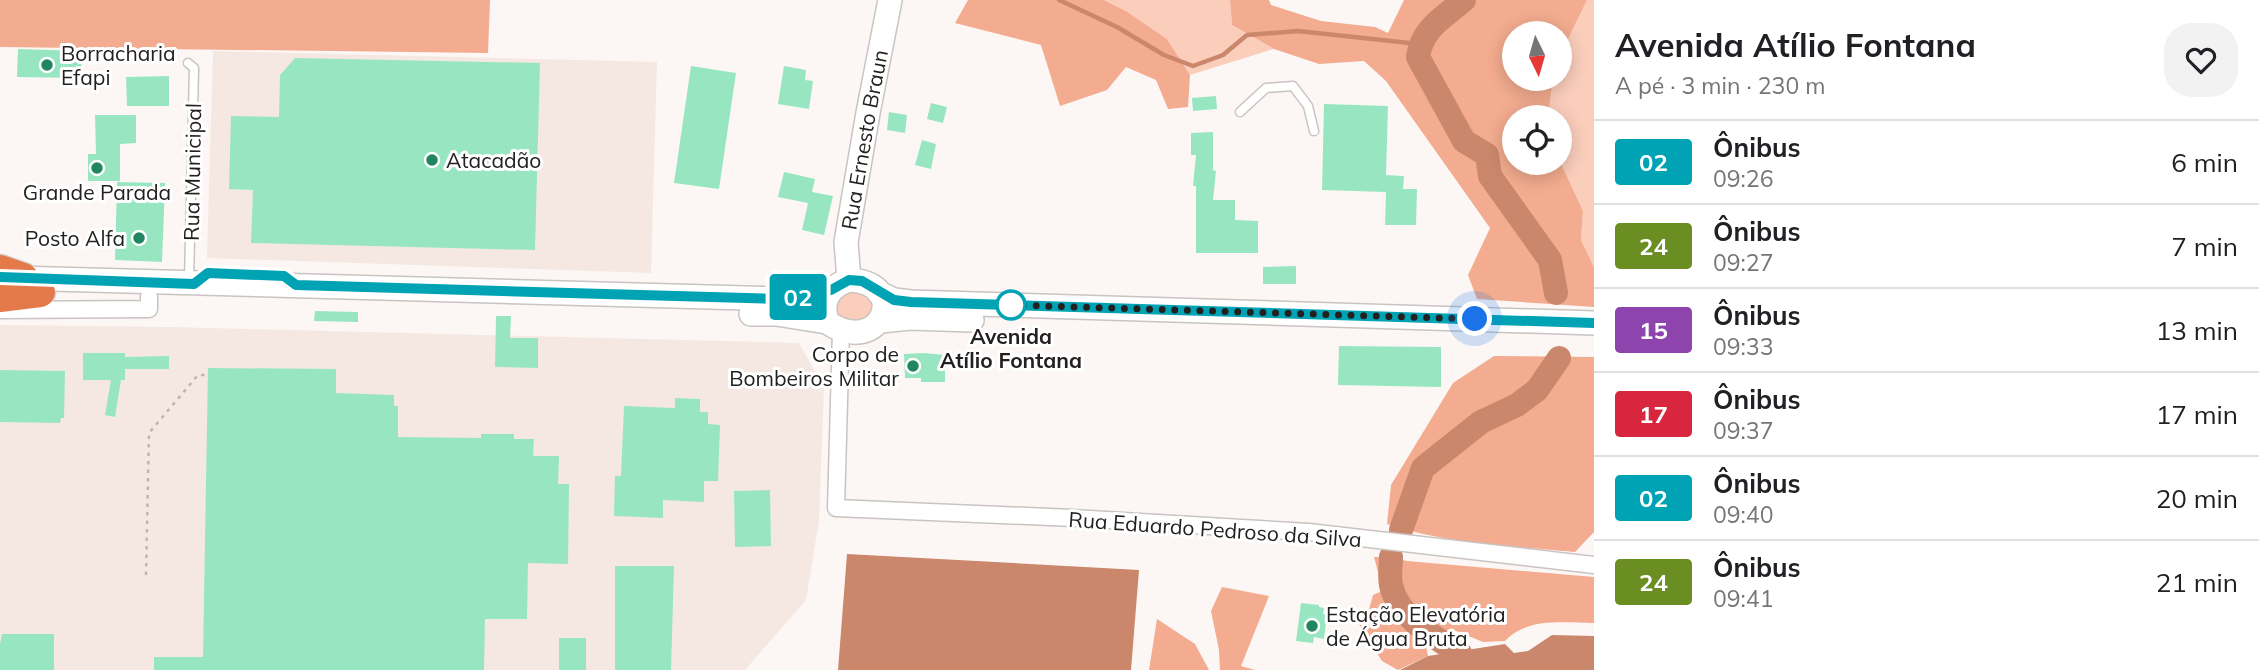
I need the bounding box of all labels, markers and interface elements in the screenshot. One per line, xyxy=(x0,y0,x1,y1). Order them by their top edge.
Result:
north arrow xyxy=(1502,21,1572,91)
map controls xyxy=(1502,21,1572,175)
button: heart xyxy=(2164,23,2238,97)
text: Avenida Atílio Fontana xyxy=(1615,24,1976,65)
place label: Borracharia Efapi xyxy=(61,40,176,90)
street label: Rua Ernesto Braun xyxy=(835,47,893,232)
marker: Borracharia Efapi xyxy=(39,57,55,73)
text: A pé · 3 min · 230 m xyxy=(1615,71,1825,100)
street label: Rua Municipal xyxy=(178,103,206,241)
button: locate xyxy=(1502,105,1572,175)
text: Ônibus xyxy=(1713,131,1801,164)
text: 6 min xyxy=(2171,146,2238,179)
place label: Atacadão xyxy=(446,147,541,173)
text: 02 xyxy=(1639,147,1668,177)
marker: Atacadão xyxy=(424,152,440,168)
marker: Grande Parada xyxy=(89,160,105,176)
text: 09:26 xyxy=(1713,164,1773,193)
place label: Grande Parada xyxy=(23,179,171,205)
text: Ônibus xyxy=(1713,215,1801,248)
place label: Posto Alfa xyxy=(25,225,125,251)
marker: Posto Alfa xyxy=(131,230,147,246)
text: 7 min xyxy=(2171,230,2238,263)
text: 24 xyxy=(1639,231,1668,261)
text: 09:27 xyxy=(1713,248,1773,277)
line badge: 02 xyxy=(766,274,830,320)
text: 02 xyxy=(784,282,812,312)
marker: Avenida Atílio Fontana xyxy=(996,290,1026,320)
text: Ônibus xyxy=(1713,299,1801,332)
your location xyxy=(1457,301,1492,336)
text: 13 min xyxy=(2156,314,2238,347)
text: 15 xyxy=(1639,315,1668,345)
place label: Avenida Atílio Fontana xyxy=(940,323,1082,373)
text: 09:33 xyxy=(1713,332,1773,361)
place label: Corpo de Bombeiros Militar xyxy=(729,341,899,391)
marker: Corpo de Bombeiros Militar xyxy=(905,358,921,374)
text: Ônibus xyxy=(1713,383,1801,416)
text: 17 min xyxy=(2156,398,2238,431)
text: 17 xyxy=(1639,399,1668,429)
text: 09:37 xyxy=(1713,416,1773,445)
text: Ônibus xyxy=(1713,467,1801,500)
text: 20 min xyxy=(2156,482,2238,515)
text: 02 xyxy=(1639,483,1668,513)
text: 09:40 xyxy=(1713,500,1773,529)
street label: Rua Eduardo Pedroso da Silva xyxy=(1068,506,1362,552)
text: Ônibus xyxy=(1713,551,1801,584)
text: 21 min xyxy=(2156,566,2238,599)
text: 24 xyxy=(1639,567,1668,597)
text: 09:41 xyxy=(1713,584,1773,613)
place label: Estação Elevatória de Água Bruta xyxy=(1326,601,1506,651)
marker: Estação Elevatória de Água Bruta xyxy=(1304,618,1320,634)

